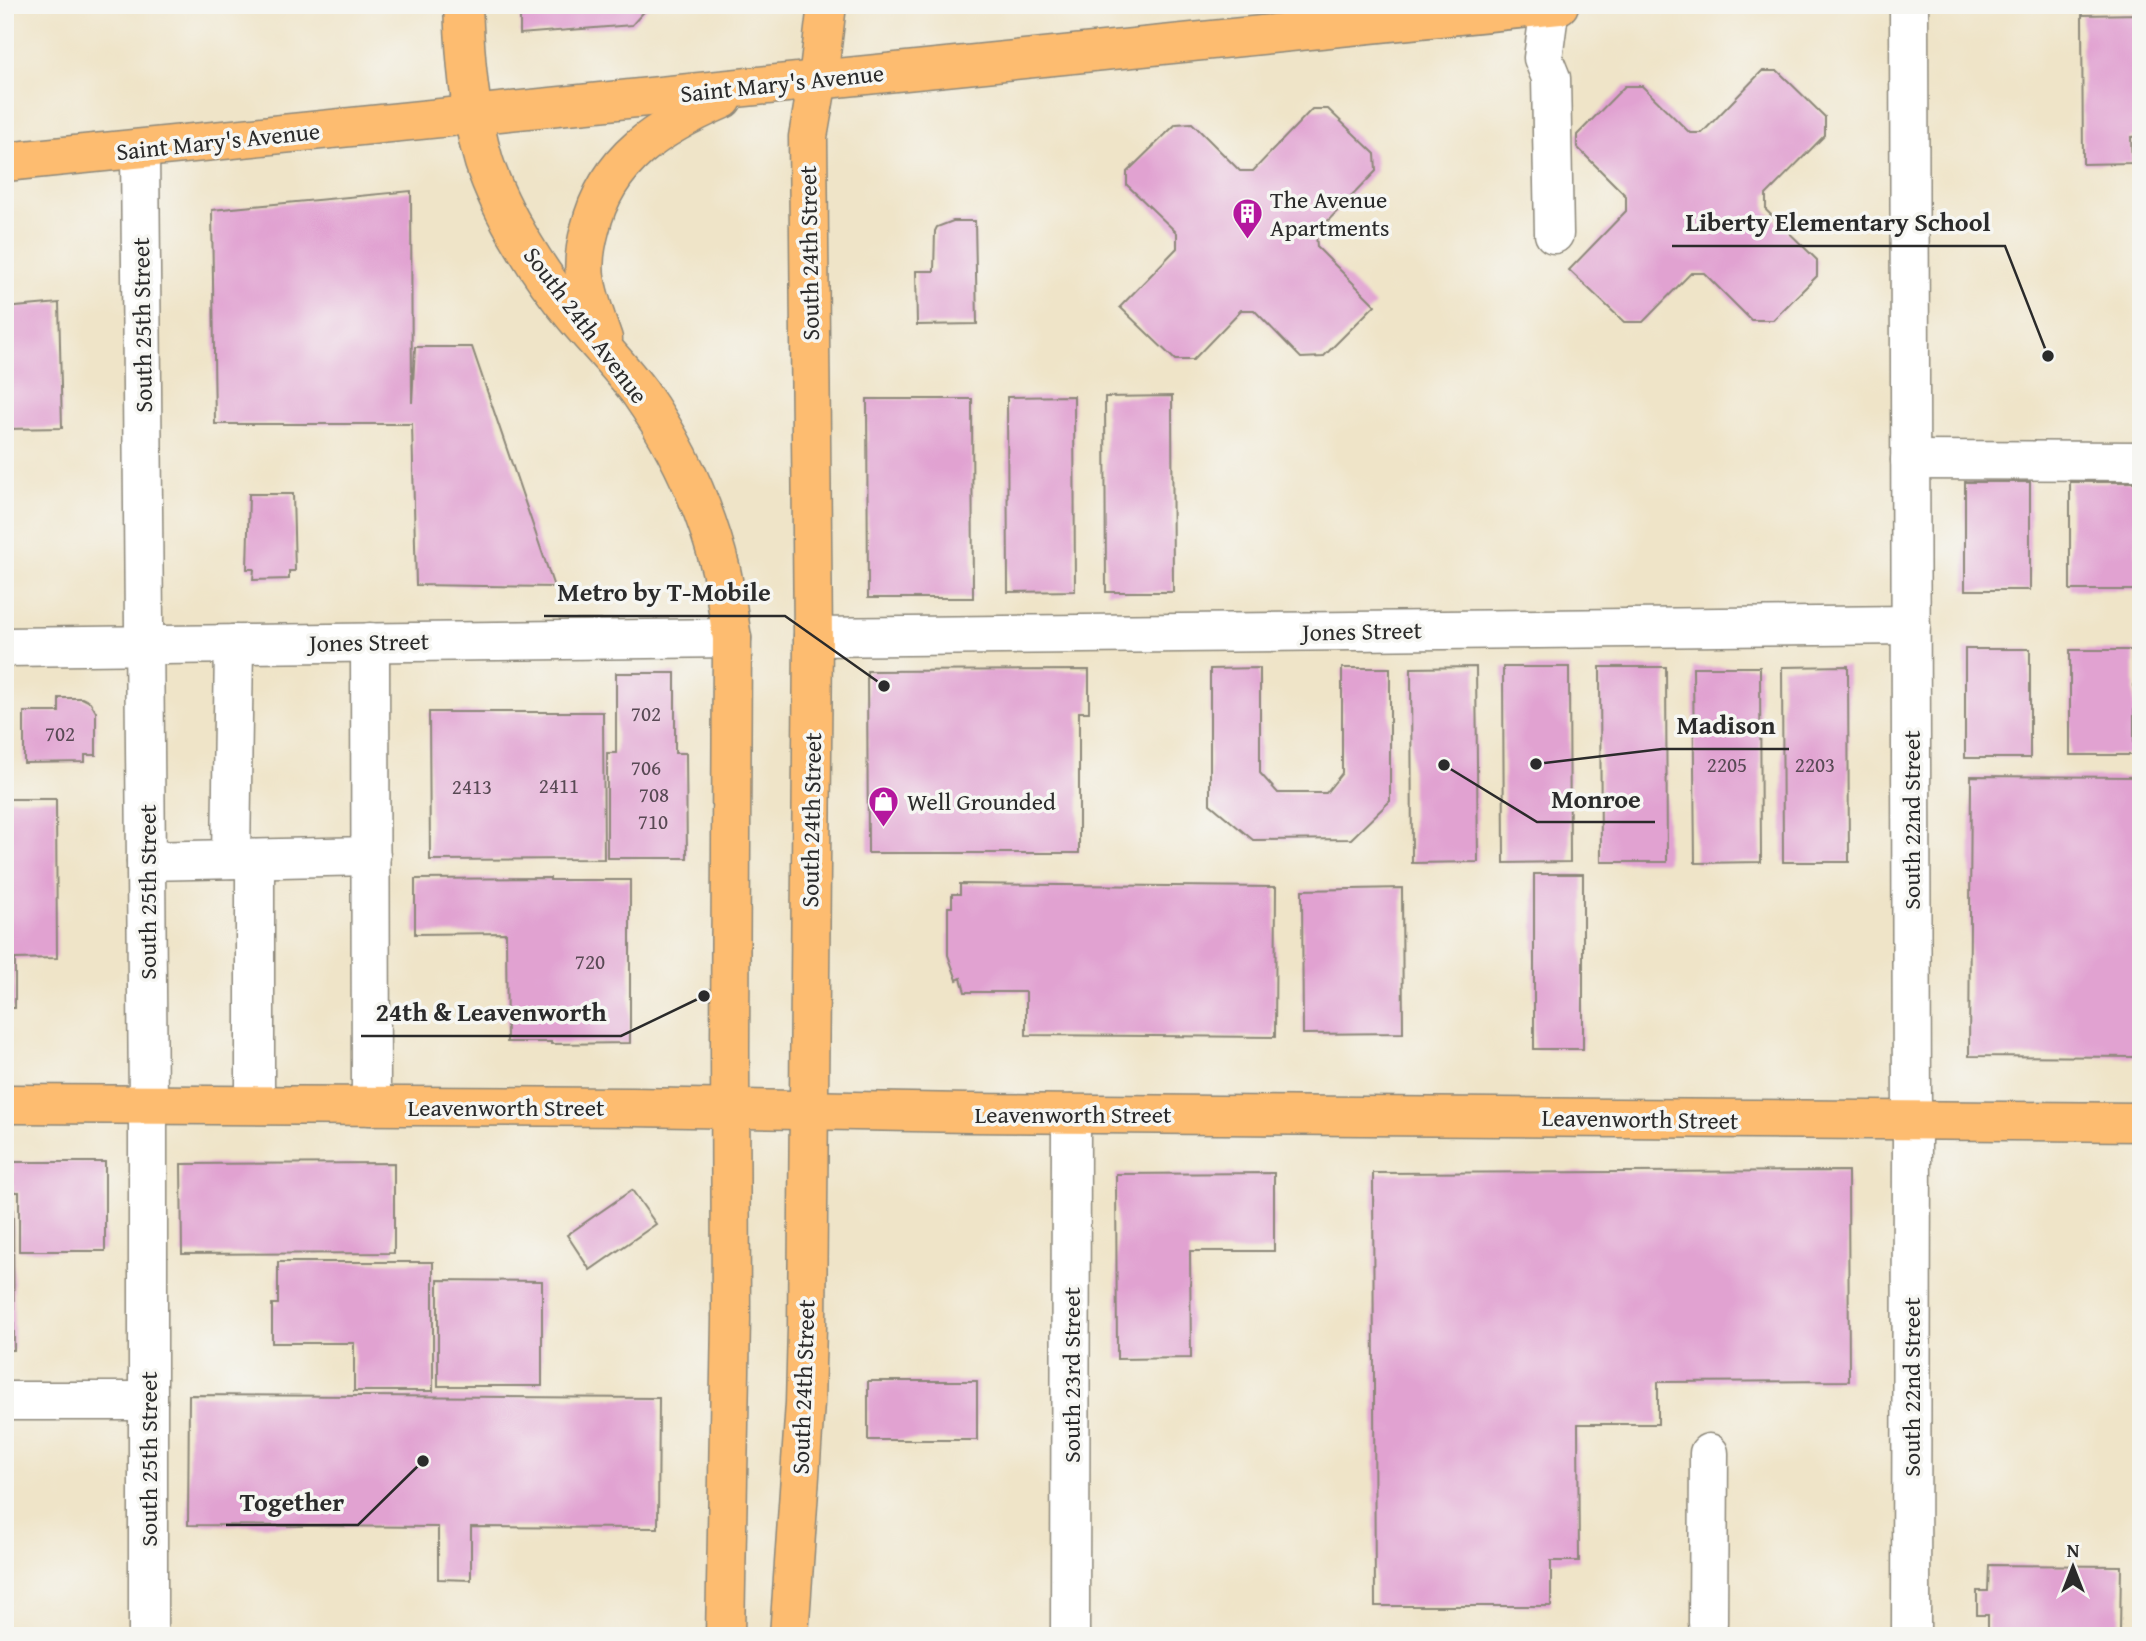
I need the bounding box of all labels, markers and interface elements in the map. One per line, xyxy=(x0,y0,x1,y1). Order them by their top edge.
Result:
street label: Saint Mary's Avenue xyxy=(678,55,886,111)
street label: Saint Mary's Avenue xyxy=(114,113,322,169)
street label: South 24th Street xyxy=(790,165,828,341)
place label: The Avenue Apartments xyxy=(1270,182,1390,245)
building icon: The Avenue Apartments xyxy=(1230,196,1264,240)
callout: Liberty Elementary School xyxy=(1672,199,2005,246)
text: Liberty Elementary School xyxy=(1685,202,1991,241)
street label: South 25th Street xyxy=(123,237,161,413)
street label: South 24th Avenue xyxy=(515,239,657,411)
callout: Metro by T-Mobile xyxy=(544,569,785,616)
text: Metro by T-Mobile xyxy=(557,572,771,611)
street label: Jones Street xyxy=(1299,612,1423,650)
street label: Jones Street xyxy=(306,623,430,661)
house number: 702 xyxy=(631,698,661,729)
callout: Madison xyxy=(1662,702,1789,749)
text: Madison xyxy=(1676,705,1776,744)
house number: 702 xyxy=(45,718,75,749)
street label: South 22nd Street xyxy=(1894,730,1929,910)
street label: South 24th Street xyxy=(792,732,830,908)
house number: 2205 xyxy=(1707,749,1747,780)
house number: 2203 xyxy=(1795,749,1835,780)
house number: 706 xyxy=(631,752,661,783)
house number: 2411 xyxy=(539,770,579,801)
house number: 2413 xyxy=(452,771,492,802)
callout: Monroe xyxy=(1537,775,1655,822)
house number: 708 xyxy=(639,779,669,810)
text: Monroe xyxy=(1551,779,1641,818)
shop icon: Well Grounded xyxy=(867,784,901,828)
place label: Well Grounded xyxy=(907,784,1056,819)
street label: South 25th Street xyxy=(130,804,165,980)
house number: 710 xyxy=(638,806,668,837)
house number: 720 xyxy=(575,946,605,977)
callout: 24th & Leavenworth xyxy=(361,989,621,1036)
text: 24th & Leavenworth xyxy=(375,992,607,1031)
street label: Leavenworth Street xyxy=(408,1090,605,1125)
street label: Leavenworth Street xyxy=(975,1097,1172,1132)
street label: Leavenworth Street xyxy=(1541,1100,1739,1138)
street label: South 23rd Street xyxy=(1054,1287,1089,1463)
street label: South 22nd Street xyxy=(1894,1297,1929,1477)
street label: South 24th Street xyxy=(782,1298,824,1475)
street label: South 25th Street xyxy=(131,1371,166,1547)
callout: Together xyxy=(226,1478,358,1525)
text: Together xyxy=(240,1482,344,1521)
north arrow xyxy=(2038,1532,2108,1602)
text: N xyxy=(2067,1536,2080,1564)

